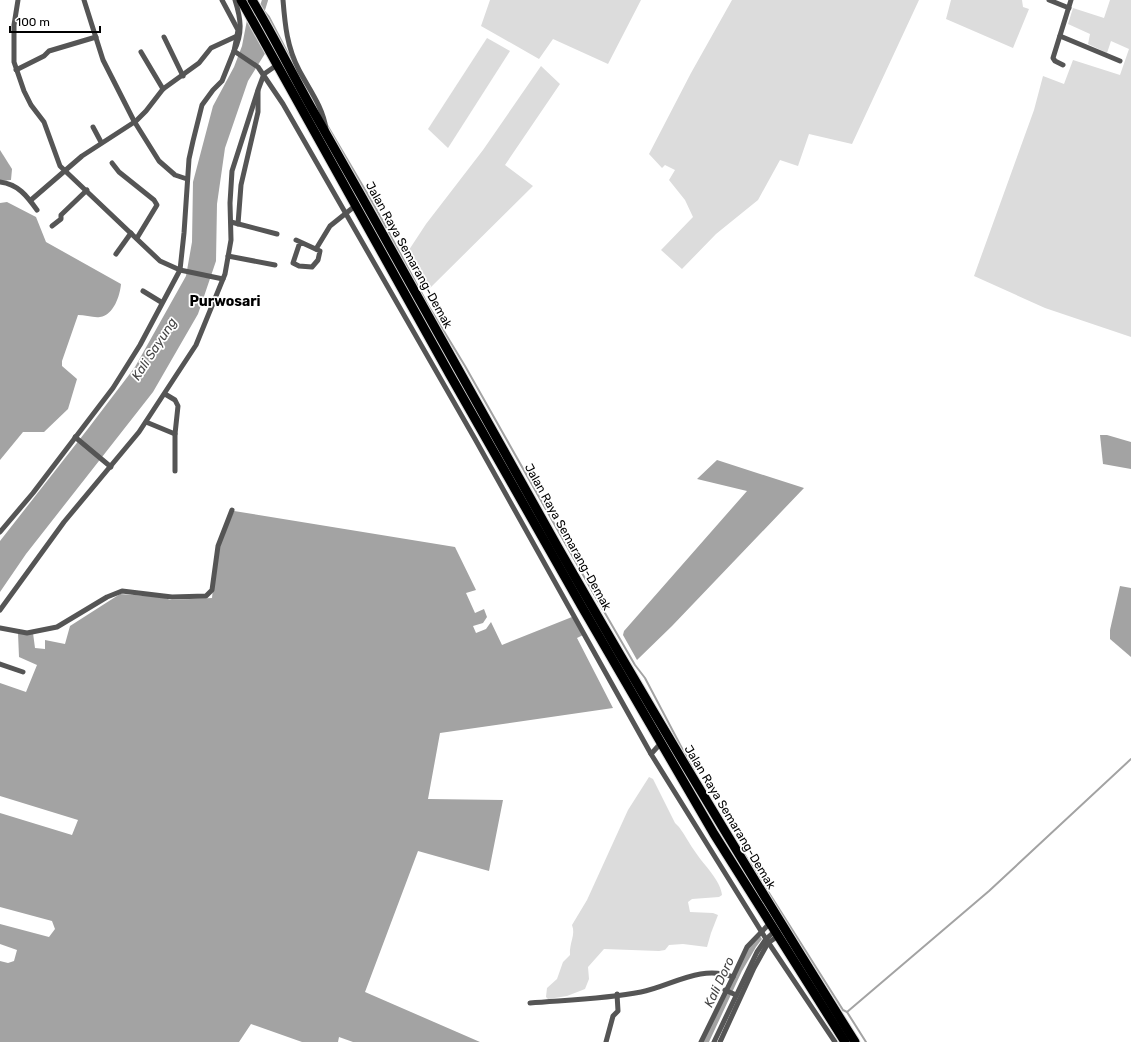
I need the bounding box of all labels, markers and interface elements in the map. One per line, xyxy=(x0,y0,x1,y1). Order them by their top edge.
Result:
scale bar xyxy=(10,8,100,34)
text: 100 m xyxy=(16,15,50,29)
street label: Jalan Raya Semarang-Demak xyxy=(363,179,456,331)
district label: Purwosari xyxy=(189,293,261,310)
water label: Kali Sayung xyxy=(128,315,181,383)
street label: Jalan Raya Semarang-Demak xyxy=(522,461,615,613)
street label: Jalan Raya Semarang-Demak xyxy=(681,742,779,892)
water label: Kali Doro xyxy=(701,955,737,1009)

